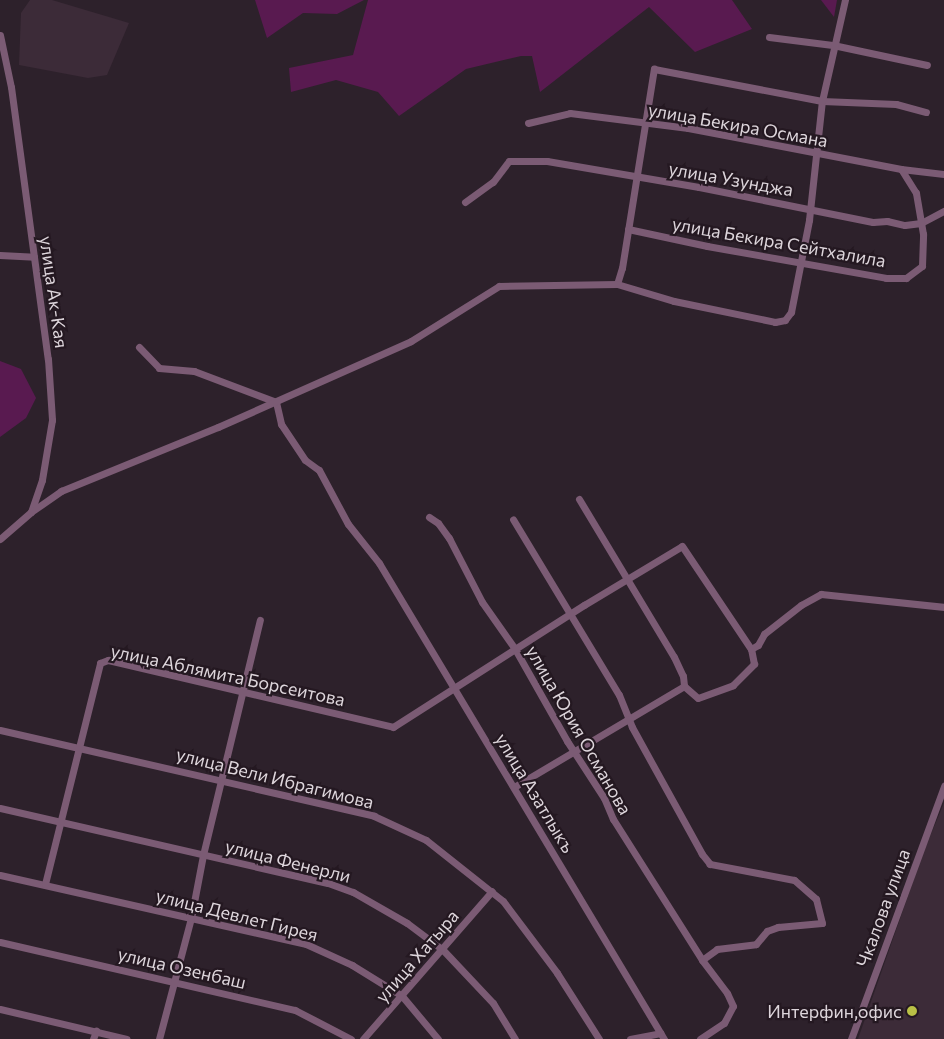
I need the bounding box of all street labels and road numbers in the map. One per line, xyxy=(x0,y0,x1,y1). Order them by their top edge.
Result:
street label: улица Бекира Османа xyxy=(646,99,830,151)
street label: улица Узунджа xyxy=(667,157,795,201)
street label: улица Бекира Сейтхалила xyxy=(670,213,888,271)
street label: улица Ак-Кая xyxy=(35,235,73,349)
street label: улица Аблямита Борсеитова xyxy=(109,640,347,710)
street label: улица Юрия Османова xyxy=(522,642,636,818)
street label: улица Азатлыкъ xyxy=(491,729,579,857)
street label: улица Вели Ибрагимова xyxy=(174,743,376,813)
street label: улица Фенерли xyxy=(223,835,353,887)
street label: Чкалова улица xyxy=(852,846,914,970)
street label: улица Девлет Гирея xyxy=(154,884,320,946)
street label: улица Хатыра xyxy=(371,905,463,1007)
street label: улица Озенбаш xyxy=(116,943,248,993)

